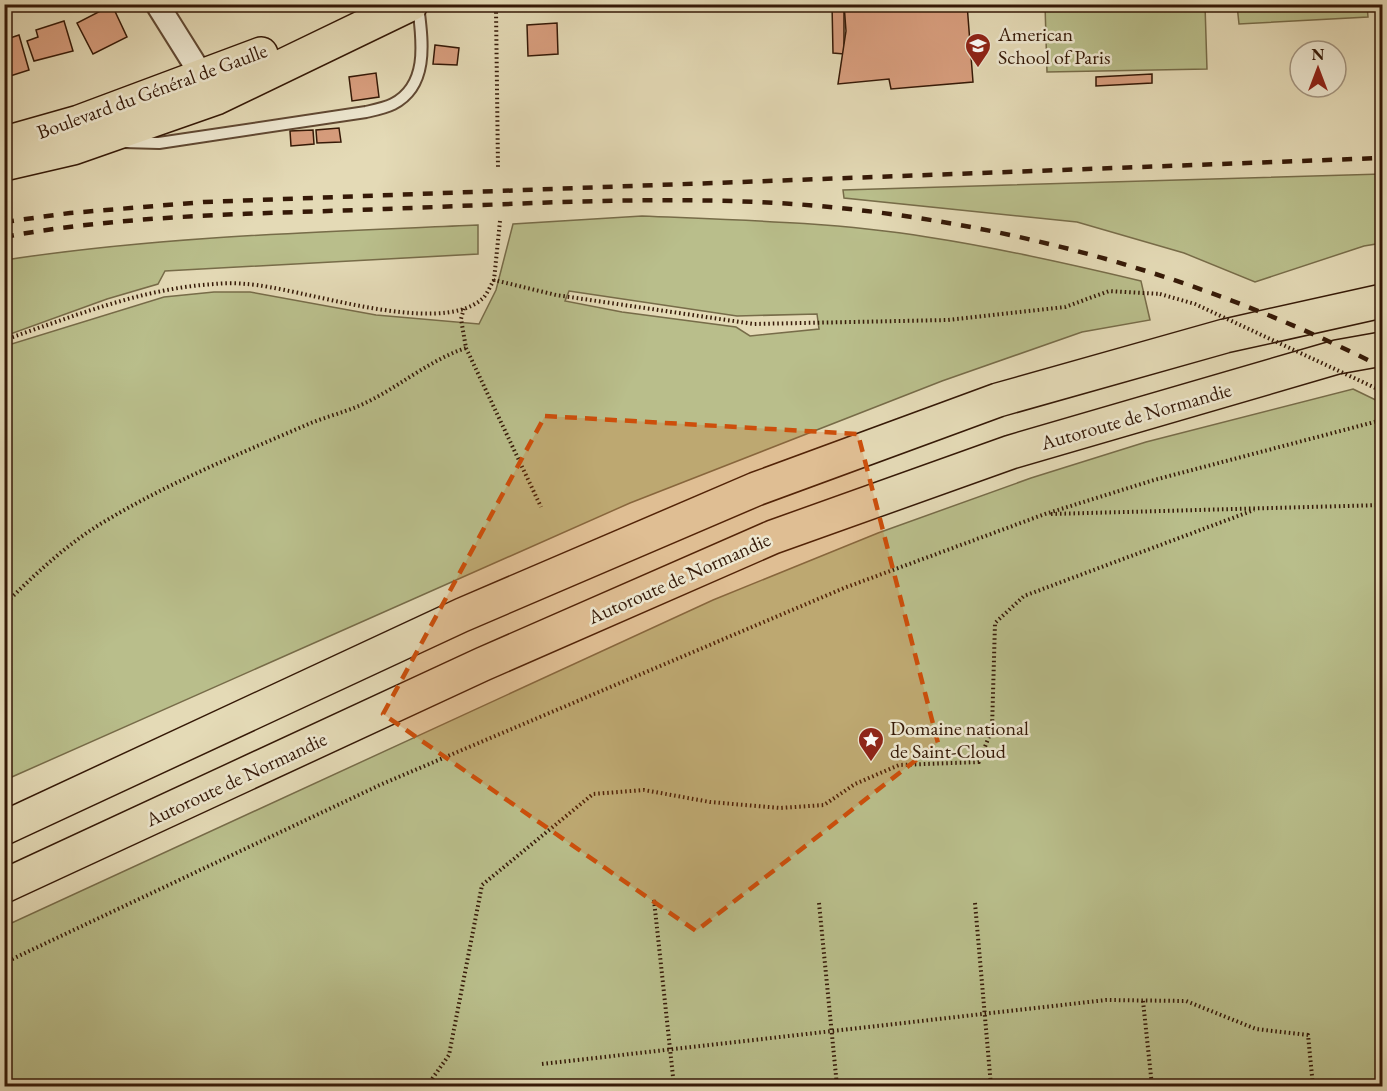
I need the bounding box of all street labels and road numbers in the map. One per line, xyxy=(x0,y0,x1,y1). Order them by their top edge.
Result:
street label: Boulevard du Général de Gaulle xyxy=(33,37,271,145)
street label: Autoroute de Normandie xyxy=(1037,376,1234,456)
street label: Autoroute de Normandie xyxy=(583,526,774,630)
street label: Autoroute de Normandie xyxy=(140,726,331,833)

